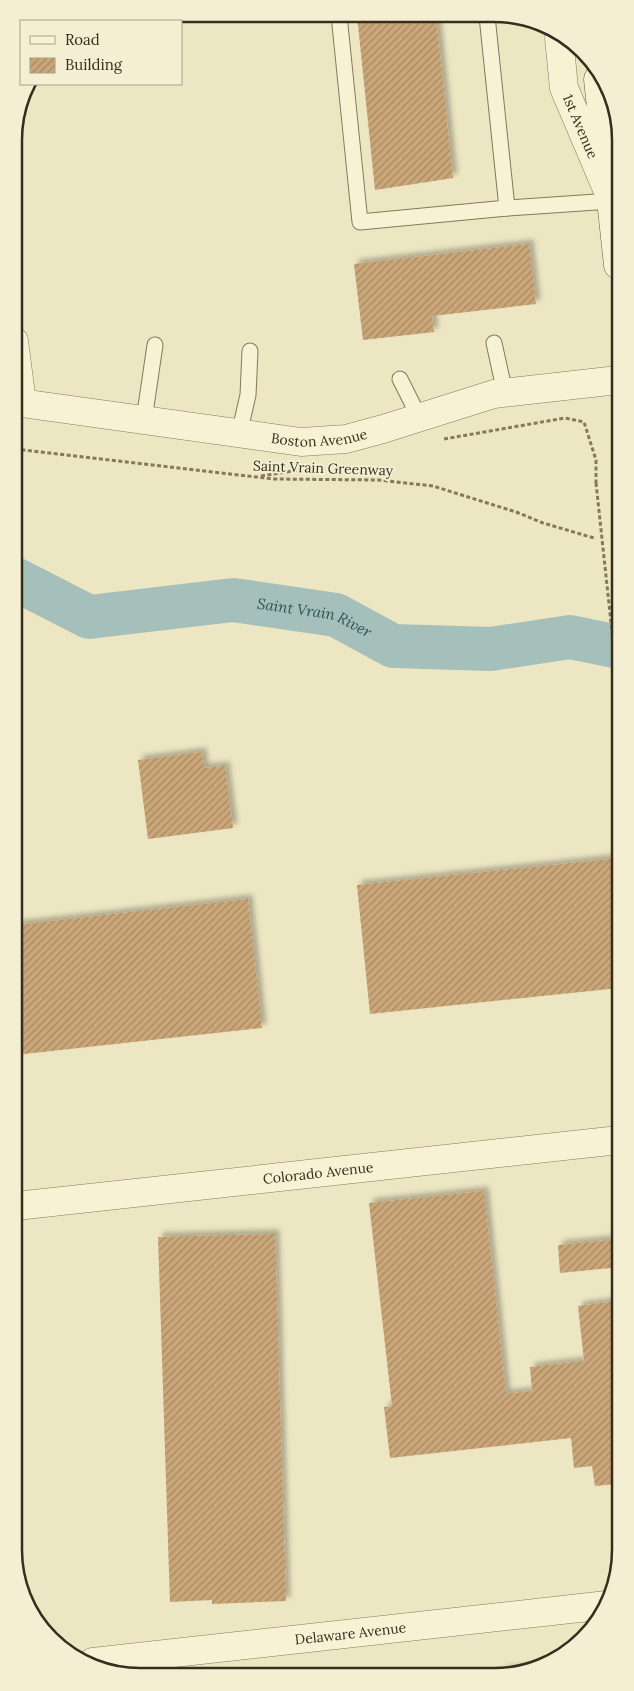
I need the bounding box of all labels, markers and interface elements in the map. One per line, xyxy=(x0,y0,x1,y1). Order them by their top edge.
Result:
legend xyxy=(20,20,182,85)
text: Road xyxy=(65,30,100,49)
text: Building xyxy=(65,55,123,74)
street label: 1st Avenue xyxy=(559,91,602,162)
street label: Boston Avenue xyxy=(270,425,369,451)
street label: Saint Vrain Greenway xyxy=(253,457,394,479)
water label: Saint Vrain River xyxy=(256,594,375,642)
street label: Colorado Avenue xyxy=(262,1158,375,1188)
street label: Delaware Avenue xyxy=(294,1618,407,1649)

